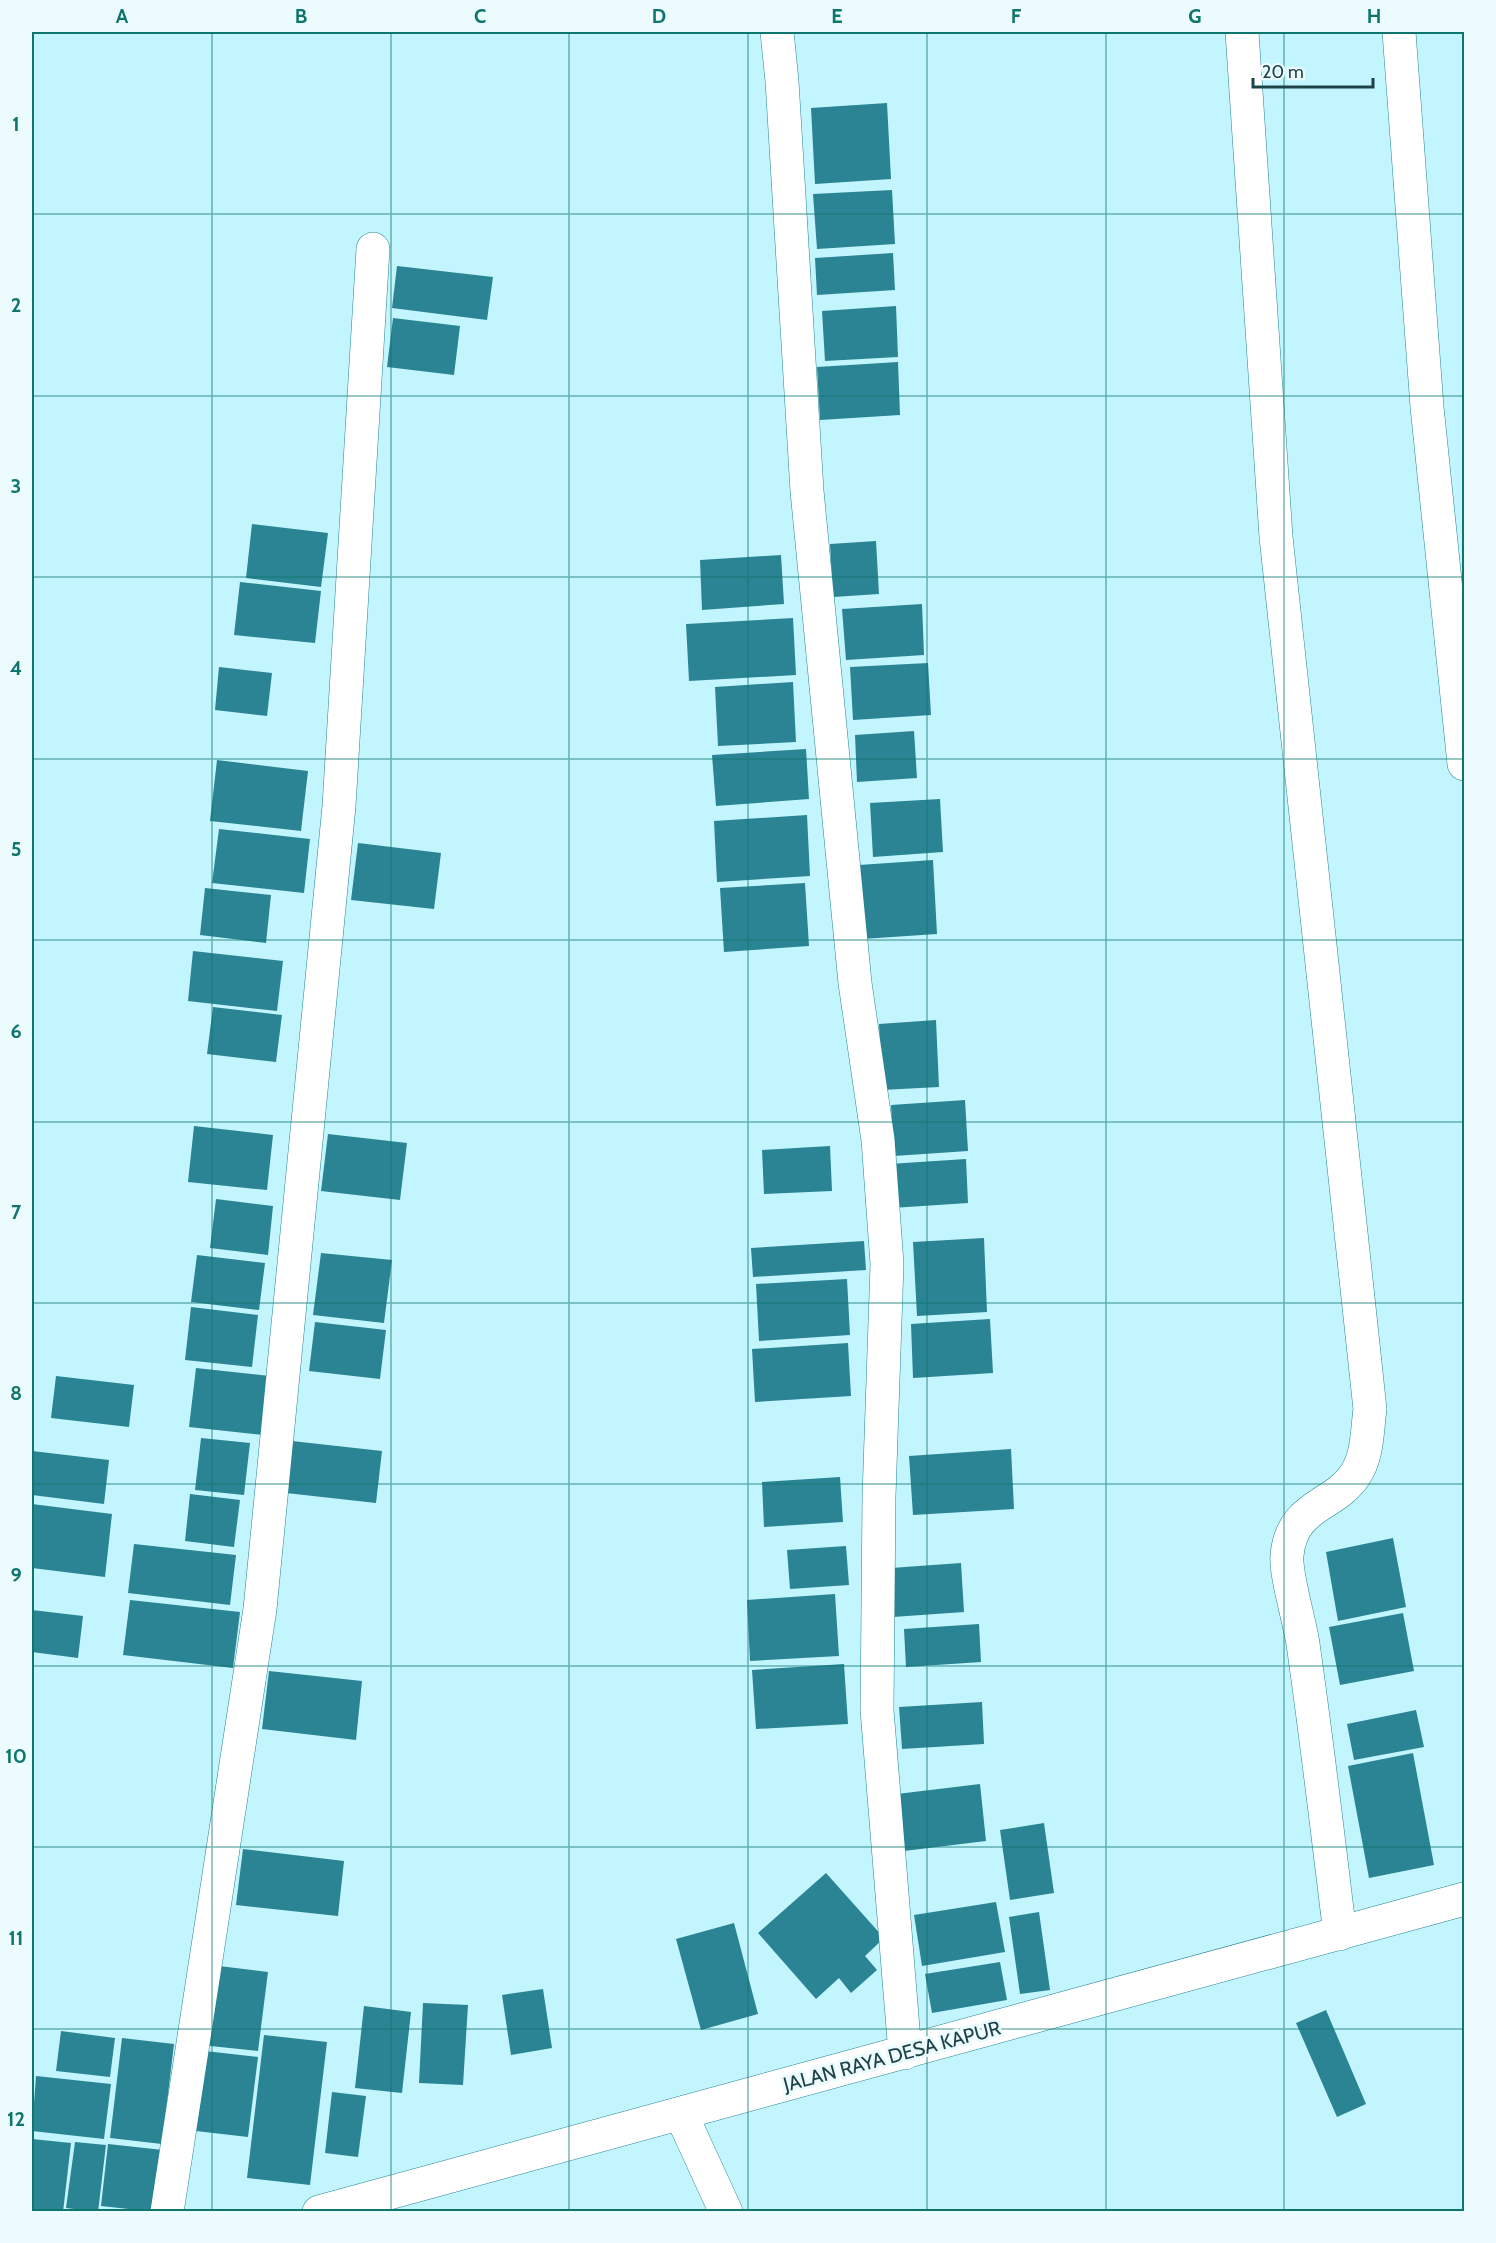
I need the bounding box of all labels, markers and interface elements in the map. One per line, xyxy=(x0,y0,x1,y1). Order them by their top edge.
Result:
text: A xyxy=(116,4,129,28)
text: B xyxy=(295,4,307,28)
text: C xyxy=(474,4,486,28)
text: D xyxy=(652,4,666,28)
text: E xyxy=(831,4,843,28)
text: F xyxy=(1011,4,1022,28)
text: G xyxy=(1188,4,1202,28)
text: H xyxy=(1367,4,1381,28)
scale bar xyxy=(1253,51,1373,89)
text: 20 m xyxy=(1262,61,1304,83)
text: 1 xyxy=(12,112,20,136)
text: 2 xyxy=(11,293,21,317)
text: 3 xyxy=(11,474,21,498)
text: 4 xyxy=(10,656,22,680)
text: 5 xyxy=(11,837,21,861)
text: 6 xyxy=(10,1019,22,1043)
text: 7 xyxy=(11,1200,22,1224)
text: 8 xyxy=(10,1381,22,1405)
text: 9 xyxy=(10,1563,22,1587)
text: 10 xyxy=(5,1744,27,1768)
text: 11 xyxy=(9,1926,23,1950)
street label: JALAN RAYA DESA KAPUR xyxy=(780,2015,1003,2097)
text: 12 xyxy=(7,2107,25,2131)

